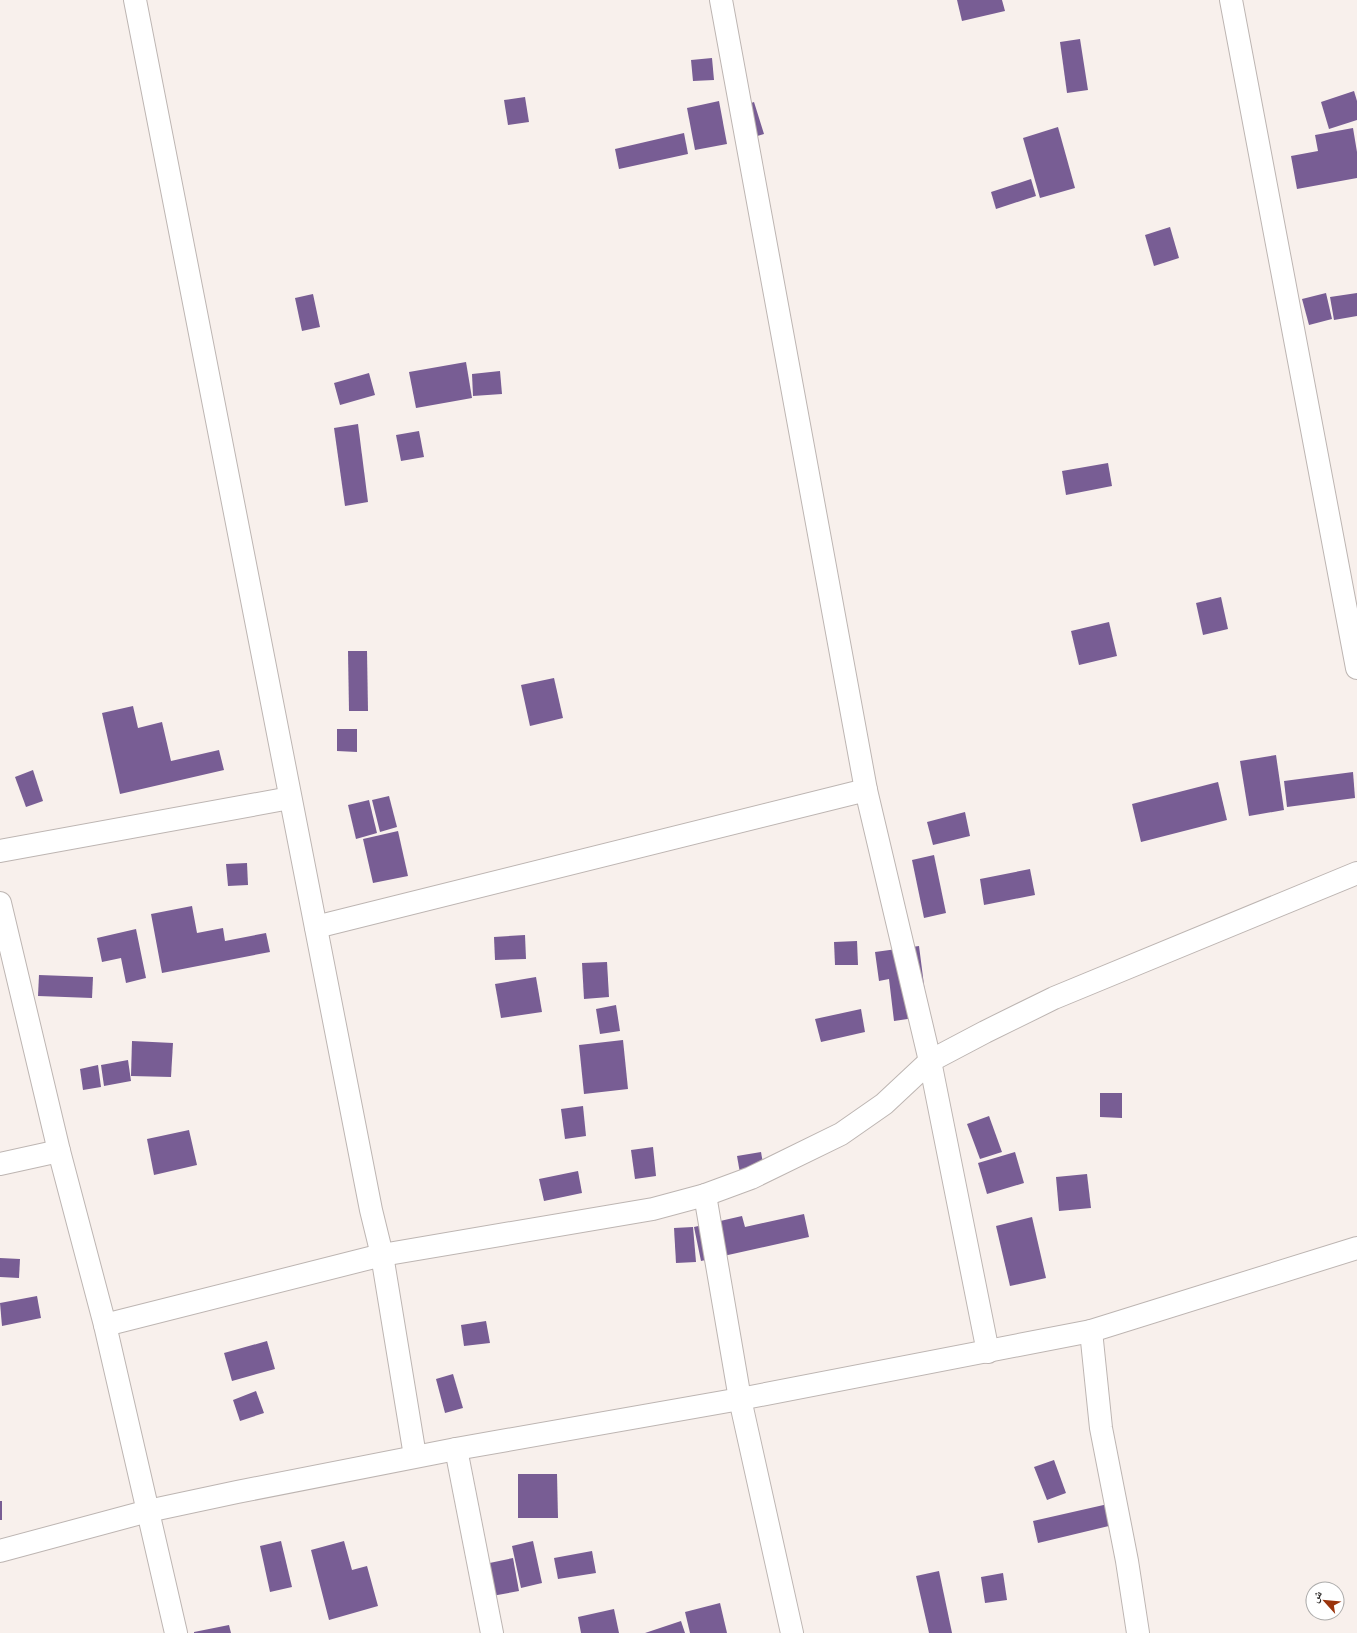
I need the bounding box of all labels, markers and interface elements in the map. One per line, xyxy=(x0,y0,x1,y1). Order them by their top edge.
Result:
north arrow xyxy=(1305,1581,1345,1621)
text: ش xyxy=(1307,1588,1326,1605)

